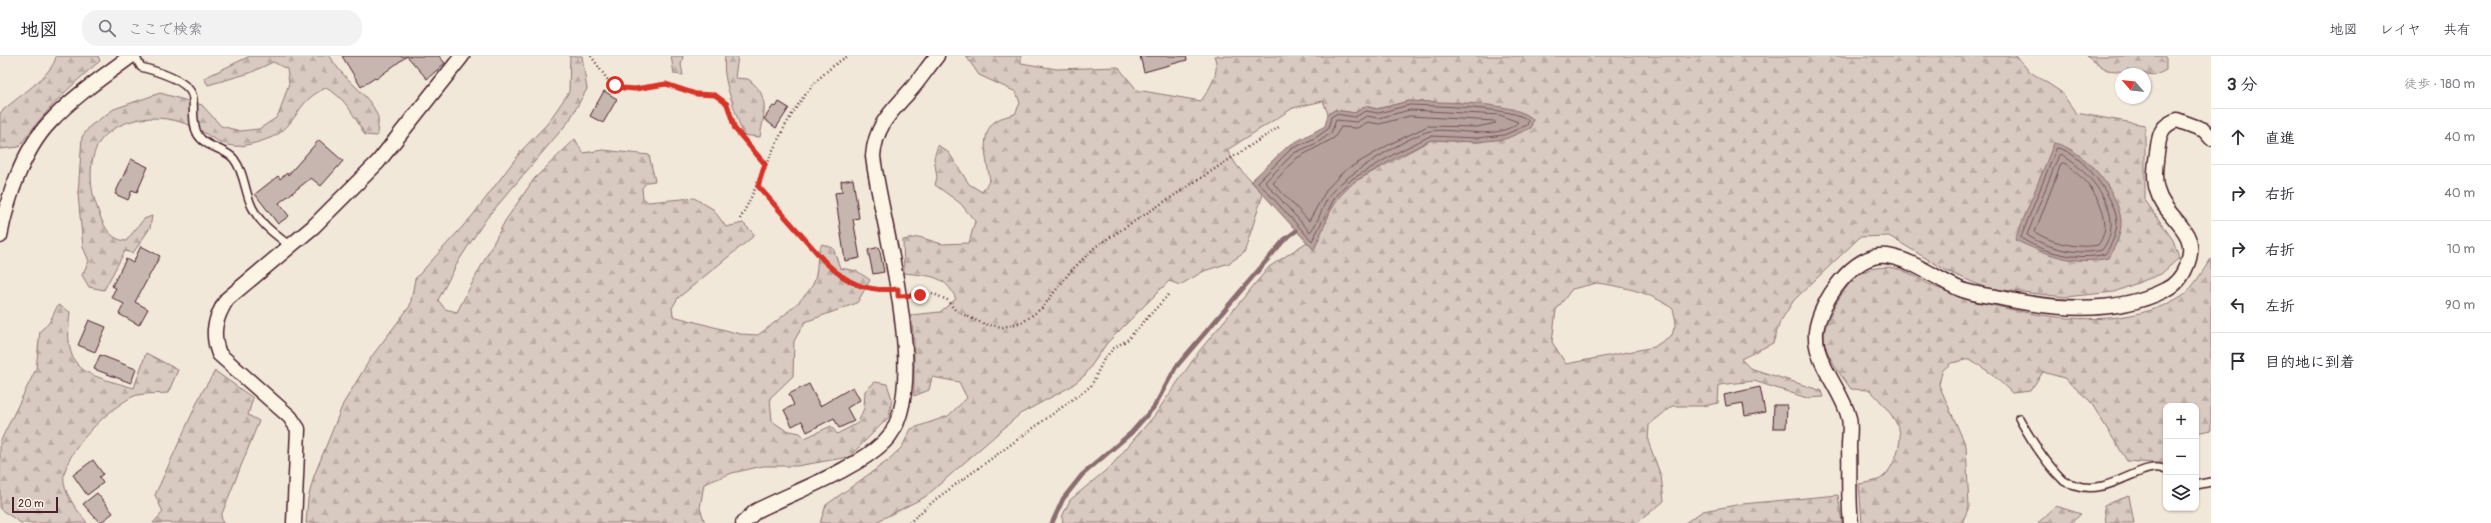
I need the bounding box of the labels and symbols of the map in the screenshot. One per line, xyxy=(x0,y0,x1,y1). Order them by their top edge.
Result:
north arrow xyxy=(2115,68,2151,104)
route start xyxy=(606,76,624,94)
route end xyxy=(911,286,929,304)
scale bar xyxy=(12,495,58,514)

